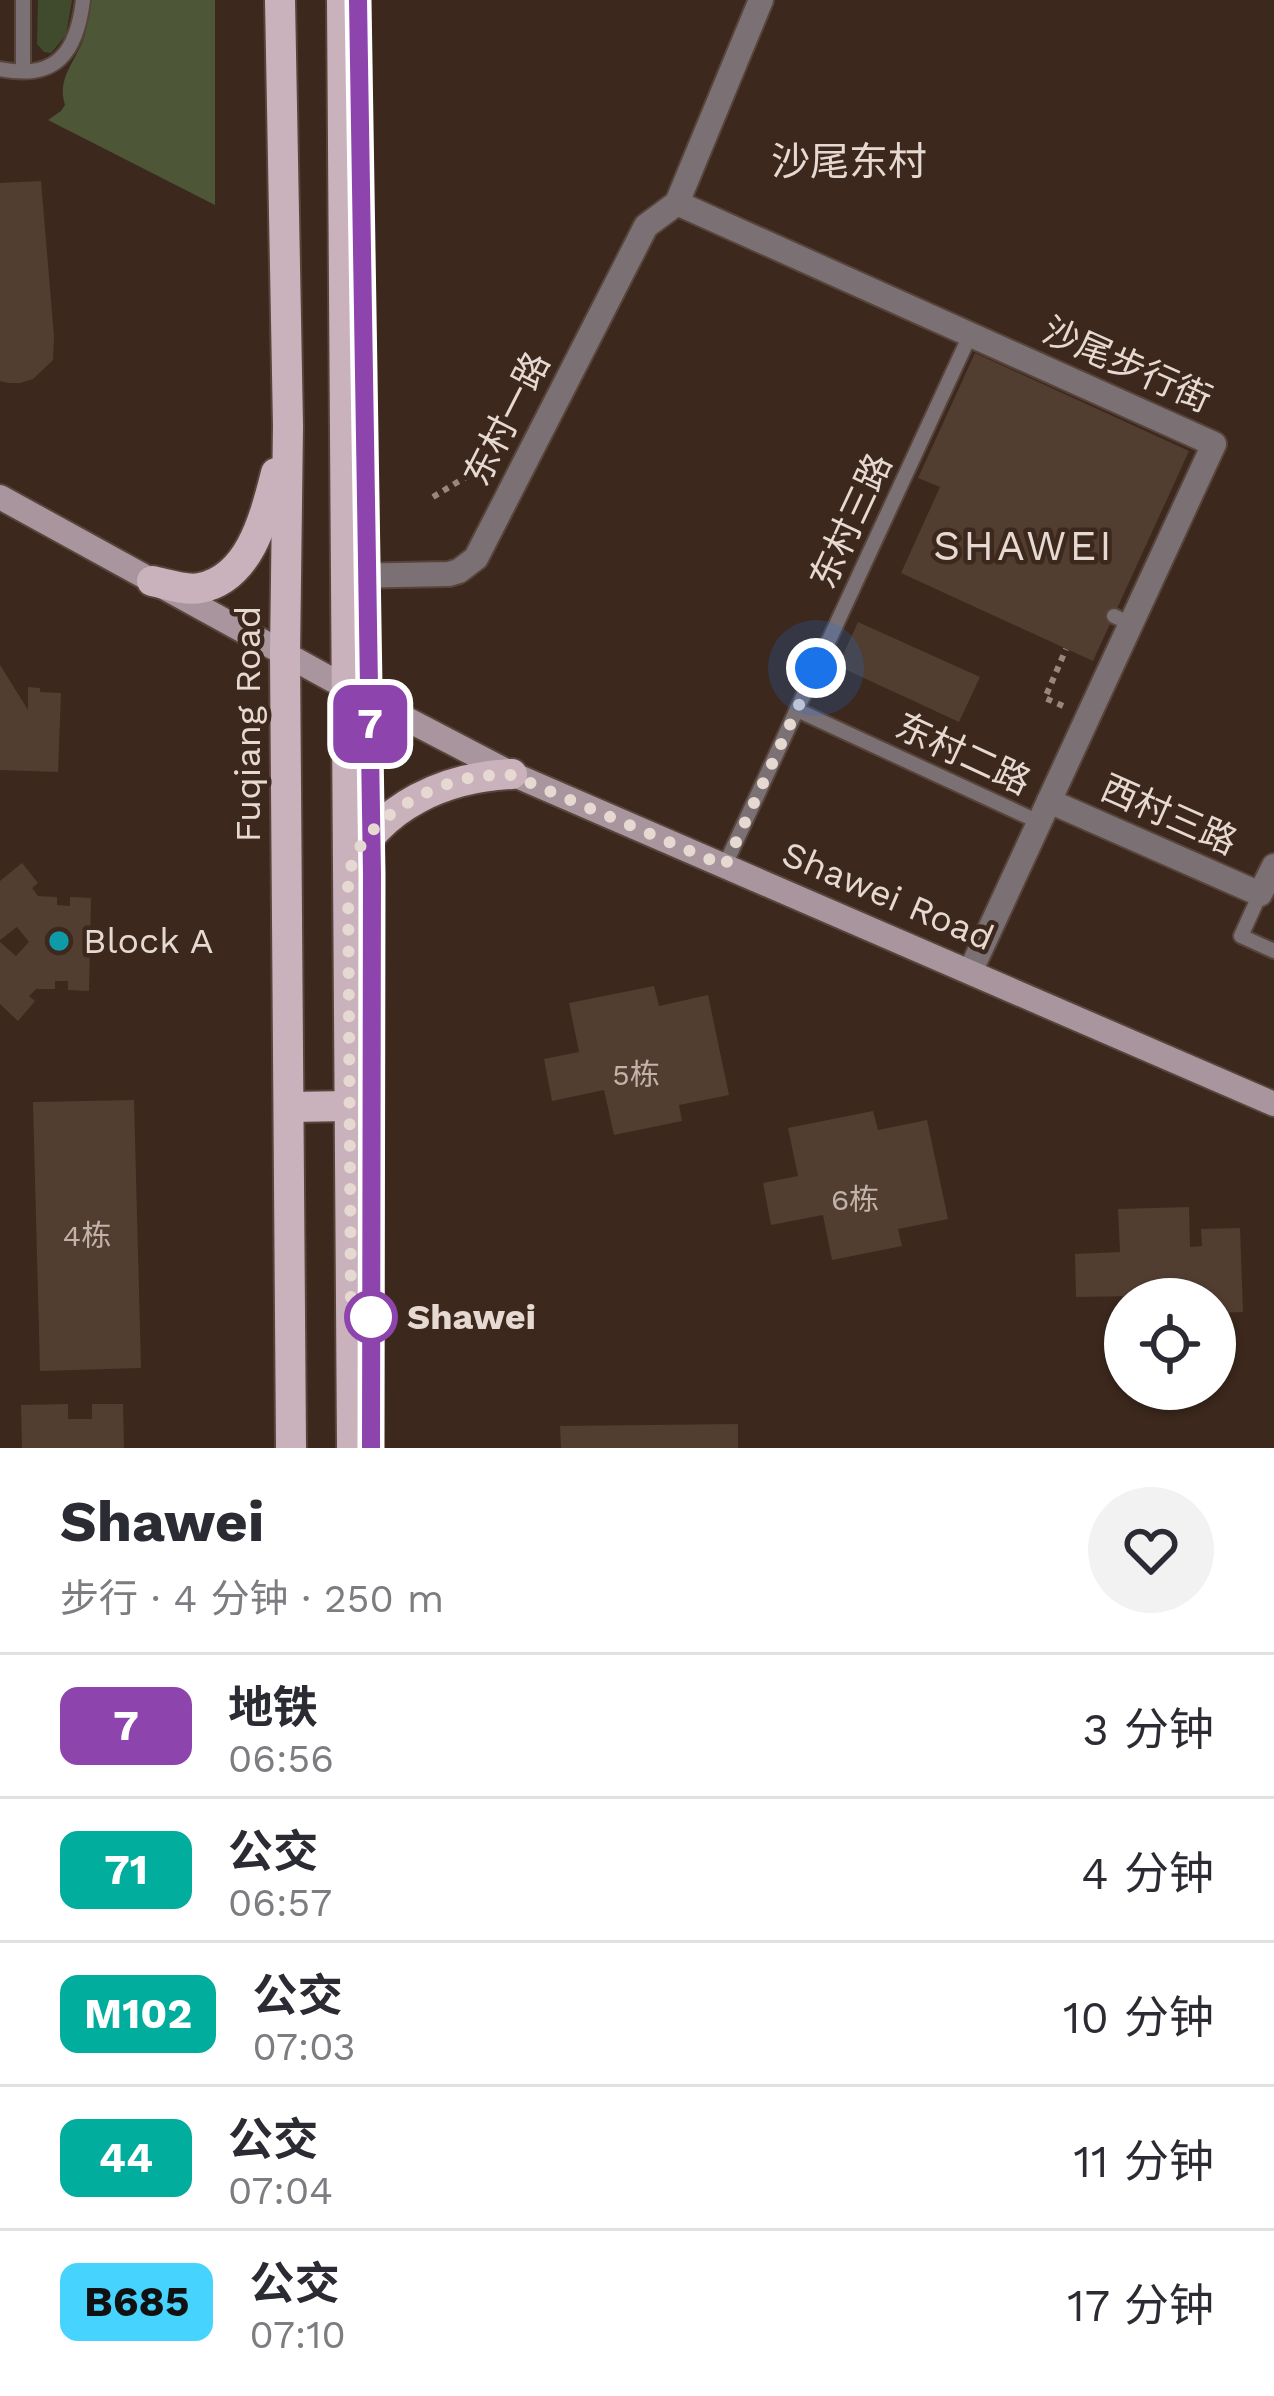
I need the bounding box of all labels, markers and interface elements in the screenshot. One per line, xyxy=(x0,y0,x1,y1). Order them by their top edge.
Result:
district label: 沙尾东村 xyxy=(771,139,927,184)
street label: 沙尾步行街 xyxy=(1036,309,1218,421)
street label: 东村一路 xyxy=(456,345,558,493)
street label: 东村三路 xyxy=(802,447,900,595)
district label: SHAWEI xyxy=(933,521,1115,570)
street label: Fuqiang Road xyxy=(227,606,269,842)
your location xyxy=(786,638,846,698)
line badge: 7 xyxy=(331,685,409,763)
text: 7 xyxy=(357,699,383,748)
street label: 东村二路 xyxy=(889,705,1037,803)
street label: 西村三路 xyxy=(1095,767,1243,863)
street label: Shawei Road xyxy=(776,833,1000,959)
place label: Block A xyxy=(83,920,214,962)
marker: Block A xyxy=(46,928,72,954)
house number: 5栋 xyxy=(612,1057,660,1092)
house number: 6栋 xyxy=(831,1182,879,1217)
house number: 4栋 xyxy=(63,1218,111,1253)
map controls xyxy=(1104,1278,1236,1410)
button: locate xyxy=(1104,1278,1236,1410)
marker: Shawei xyxy=(346,1292,396,1342)
place label: Shawei xyxy=(407,1296,536,1338)
button: heart xyxy=(1088,1487,1214,1613)
text: Shawei xyxy=(60,1488,264,1555)
text: 步行 · 4 分钟 · 250 m xyxy=(60,1576,444,1621)
text: 地铁 xyxy=(228,1681,318,1734)
text: 7 xyxy=(113,1701,139,1750)
text: 3 分钟 xyxy=(1082,1703,1214,1756)
text: 06:56 xyxy=(228,1736,334,1781)
text: 公交 xyxy=(228,1825,318,1878)
text: 71 xyxy=(104,1845,148,1894)
text: 4 分钟 xyxy=(1081,1847,1214,1900)
text: 06:57 xyxy=(228,1880,332,1925)
text: 公交 xyxy=(252,1969,342,2022)
text: M102 xyxy=(84,1989,192,2038)
text: 10 分钟 xyxy=(1063,1991,1214,2044)
text: 07:03 xyxy=(252,2024,356,2069)
text: 公交 xyxy=(228,2113,318,2166)
text: 44 xyxy=(99,2133,153,2182)
text: 11 分钟 xyxy=(1074,2135,1214,2188)
text: 07:04 xyxy=(228,2168,333,2213)
text: 公交 xyxy=(249,2257,339,2310)
text: B685 xyxy=(84,2277,189,2326)
text: 17 分钟 xyxy=(1067,2279,1214,2332)
text: 07:10 xyxy=(249,2312,346,2357)

